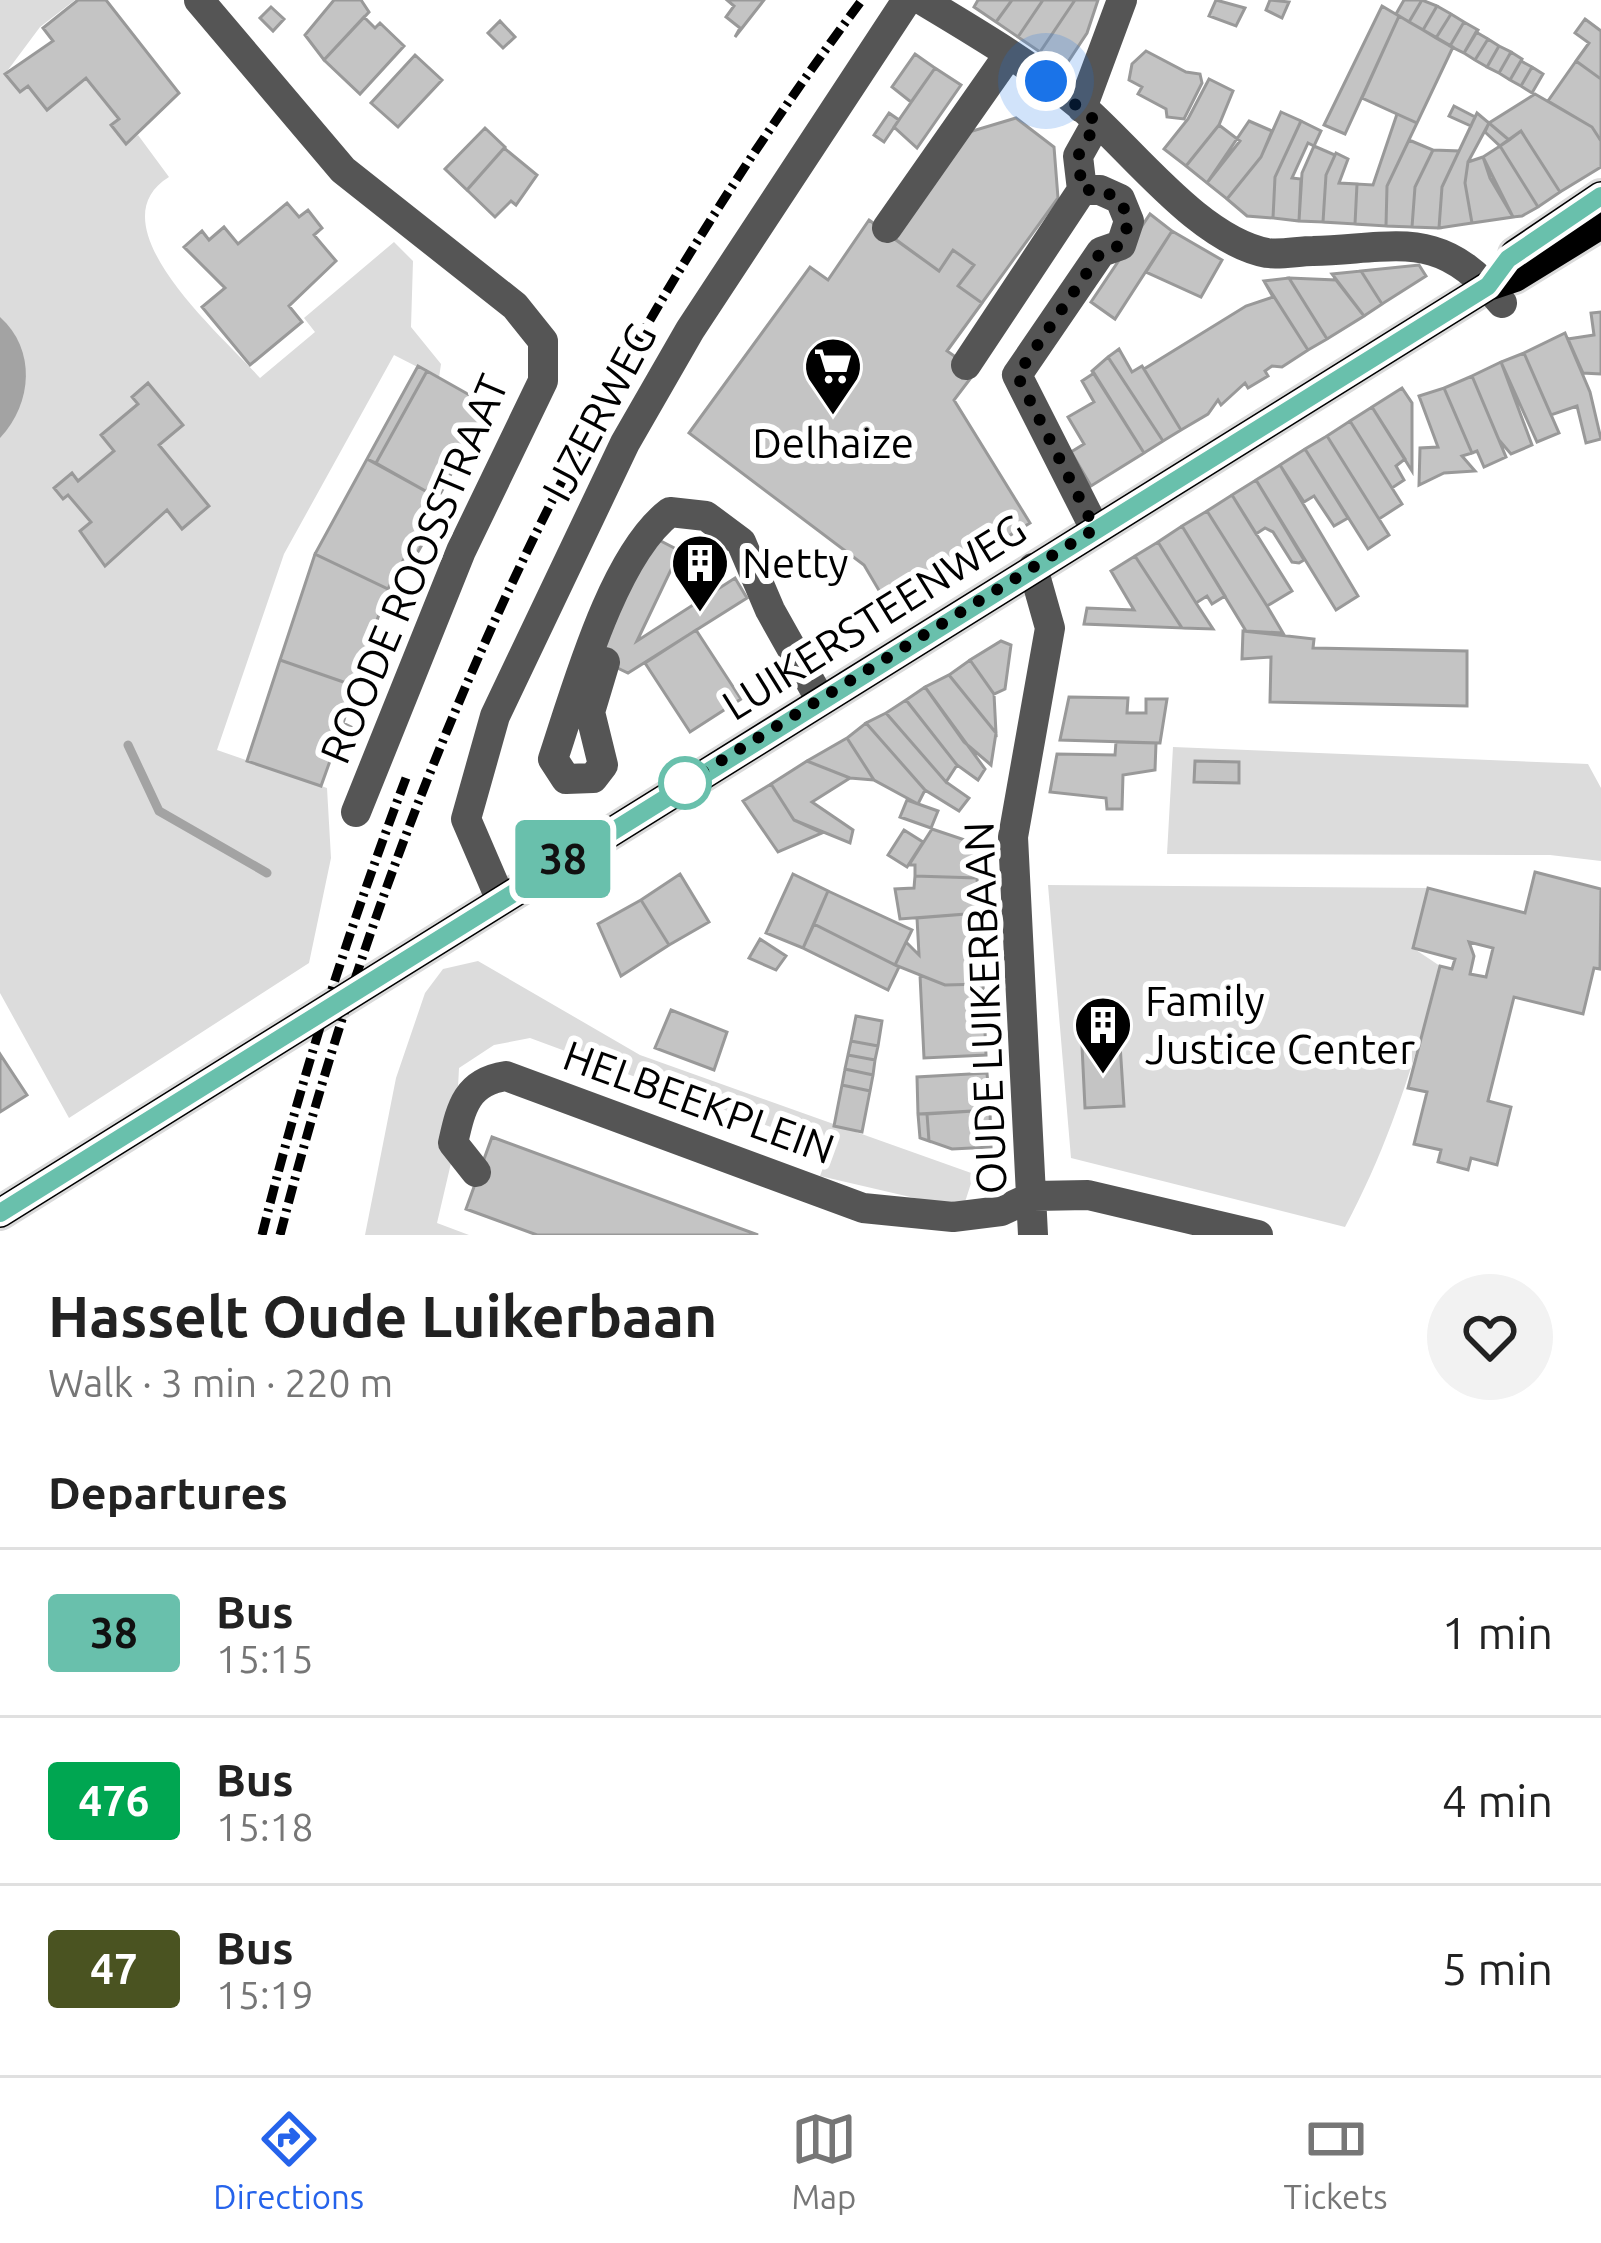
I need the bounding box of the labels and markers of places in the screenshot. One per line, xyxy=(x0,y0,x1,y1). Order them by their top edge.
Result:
supermarket icon: Delhaize xyxy=(802,335,864,417)
place label: Delhaize xyxy=(752,419,914,466)
building icon: Netty xyxy=(669,532,731,614)
place label: Netty xyxy=(742,539,848,586)
unlabelled marker xyxy=(660,758,710,808)
place label: Family Justice Center xyxy=(1145,977,1415,1072)
building icon: Family Justice Center xyxy=(1072,994,1134,1076)

